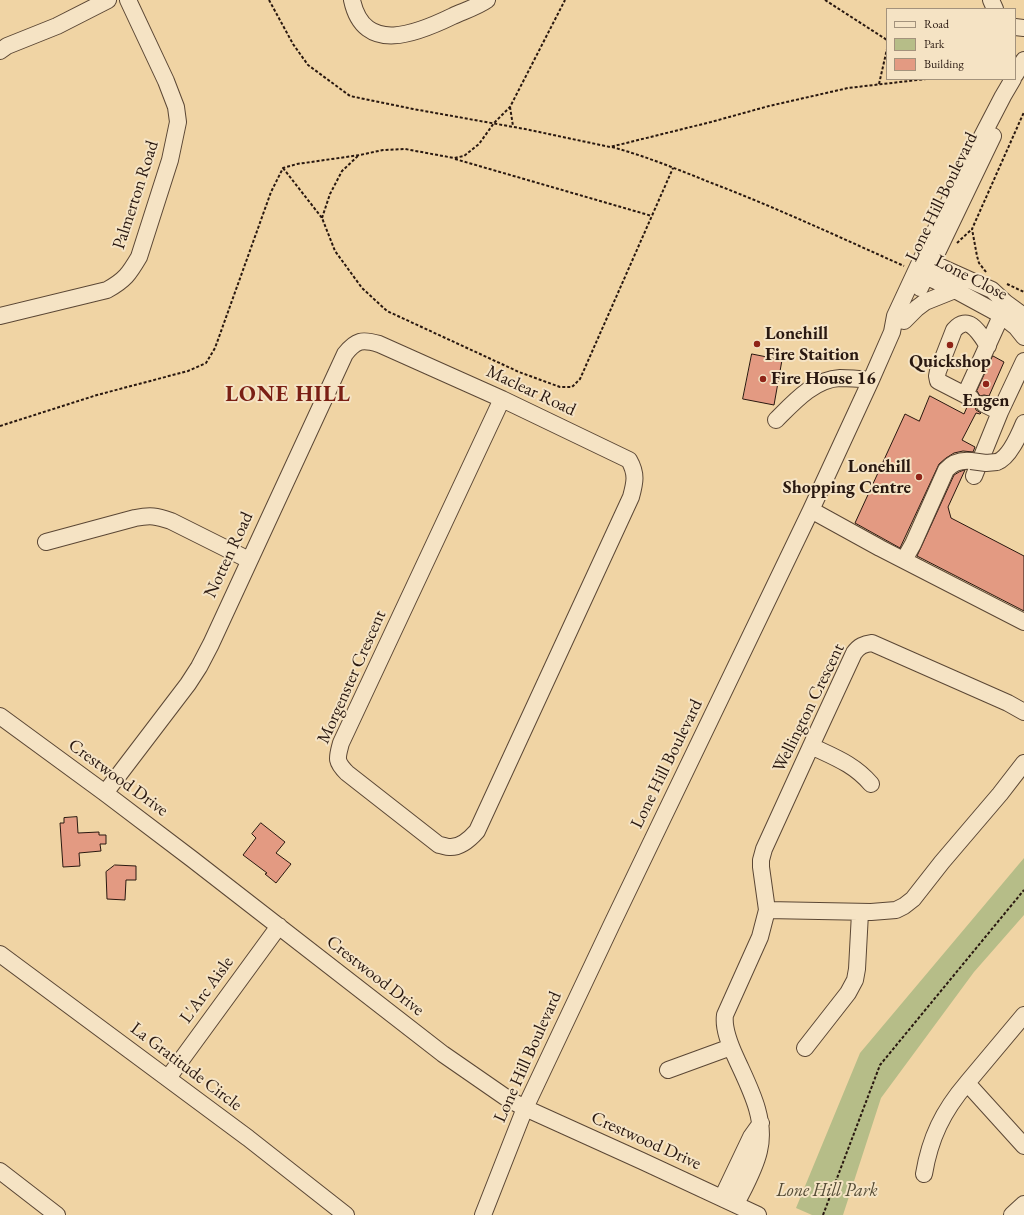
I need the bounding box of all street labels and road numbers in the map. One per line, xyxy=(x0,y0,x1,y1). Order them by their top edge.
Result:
street label: Lone Hill Boulevard xyxy=(901,129,983,265)
street label: Palmerton Road xyxy=(108,138,164,252)
street label: Lone Close xyxy=(931,251,1011,305)
street label: Maclear Road xyxy=(483,361,579,421)
street label: Notten Road xyxy=(200,509,258,601)
street label: Morgenster Crescent xyxy=(313,607,391,747)
street label: Wellington Crescent xyxy=(768,640,850,776)
street label: Lone Hill Boulevard xyxy=(626,696,708,832)
street label: Crestwood Drive xyxy=(64,735,172,821)
street label: Crestwood Drive xyxy=(322,931,428,1021)
street label: L'Arc Aisle xyxy=(175,952,239,1028)
street label: Lone Hill Boulevard xyxy=(489,988,567,1126)
street label: La Gratitude Circle xyxy=(126,1018,246,1116)
street label: Crestwood Drive xyxy=(588,1107,704,1175)

